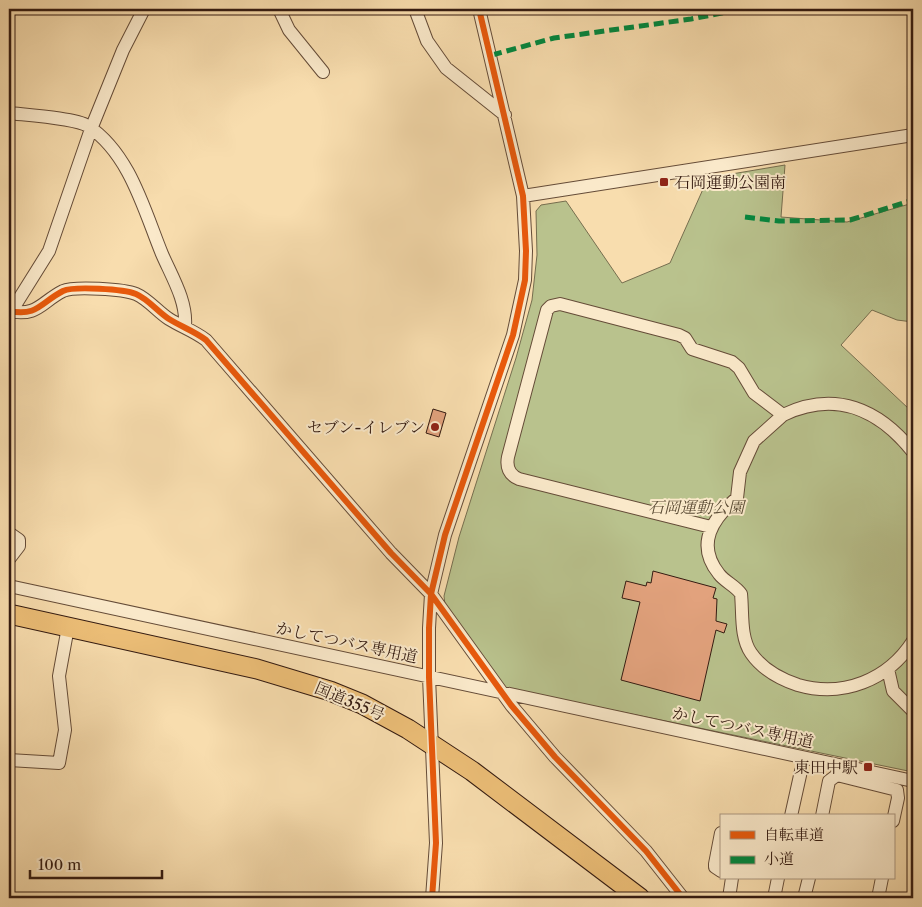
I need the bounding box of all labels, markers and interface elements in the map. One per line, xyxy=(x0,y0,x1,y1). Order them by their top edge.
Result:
place label: 石岡運動公園南 xyxy=(674,172,786,192)
marker: 石岡運動公園南 xyxy=(658,176,670,188)
place label: セブン-イレブン xyxy=(307,417,425,437)
marker: セブン-イレブン xyxy=(429,421,441,433)
park label: 石岡運動公園 xyxy=(648,497,747,517)
street label: かしてつバス専用道 xyxy=(274,617,420,667)
street label: 国道355号 xyxy=(312,677,388,725)
street label: かしてつバス専用道 xyxy=(670,702,816,752)
place label: 東田中駅 xyxy=(794,757,858,777)
marker: 東田中駅 xyxy=(862,761,874,773)
legend xyxy=(720,814,894,880)
text: 自転車道 xyxy=(764,825,824,844)
scale bar xyxy=(30,847,162,879)
text: 小道 xyxy=(764,849,794,868)
text: 100 m xyxy=(38,855,81,874)

